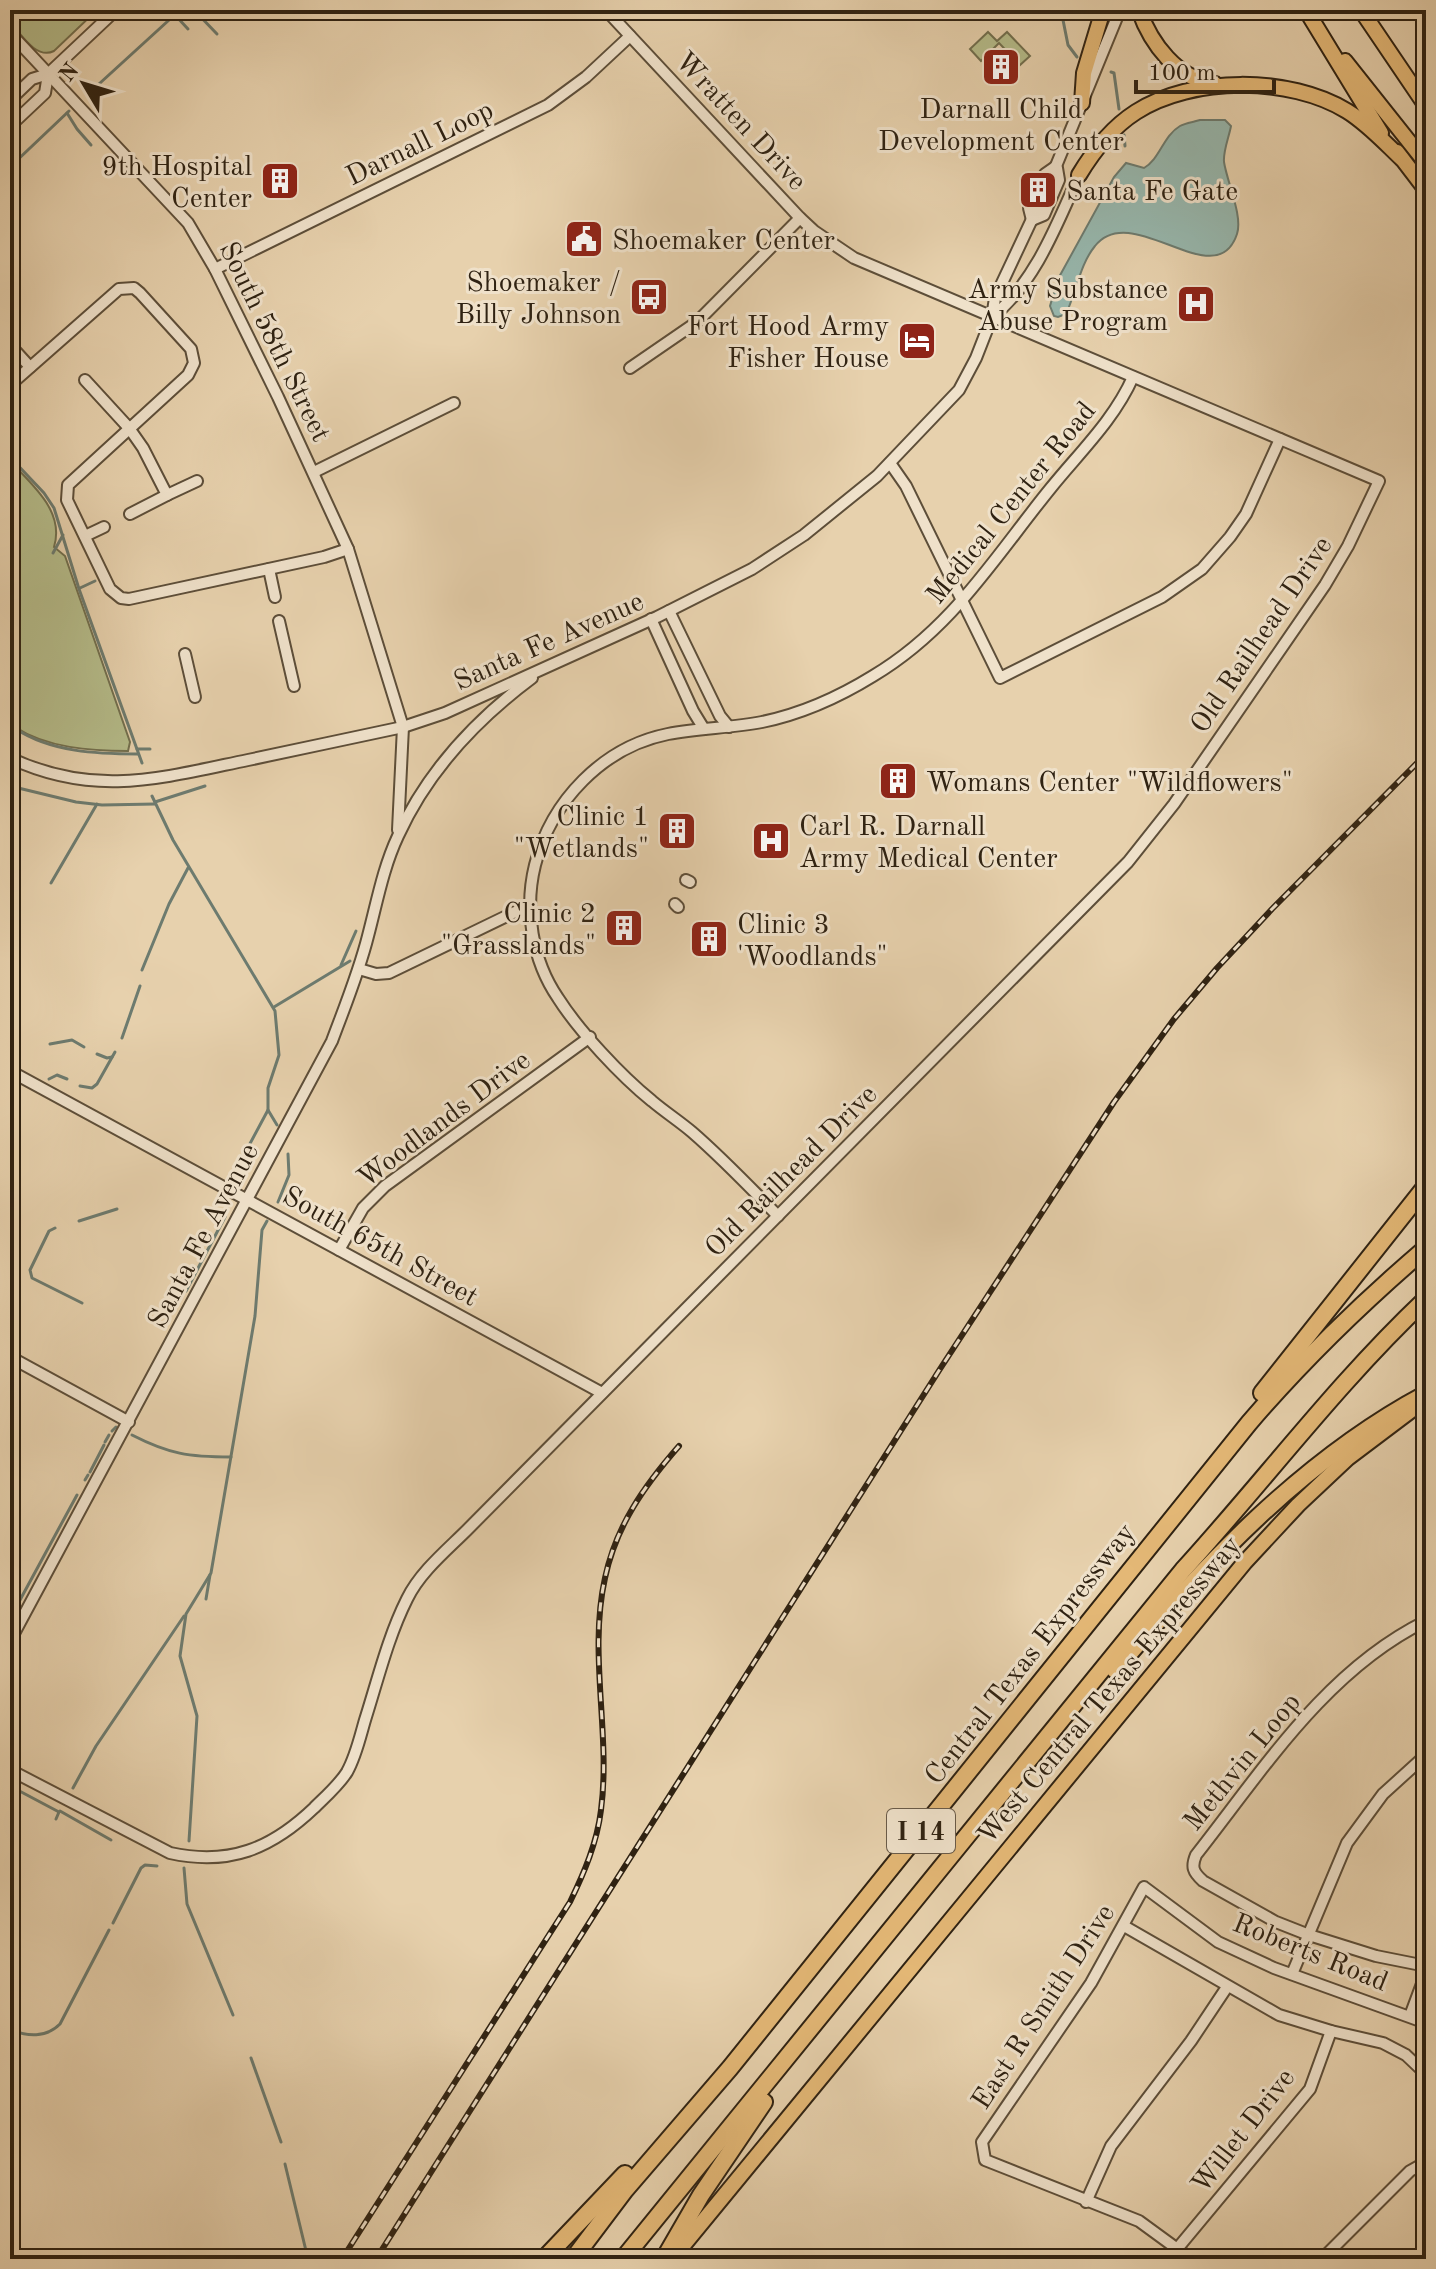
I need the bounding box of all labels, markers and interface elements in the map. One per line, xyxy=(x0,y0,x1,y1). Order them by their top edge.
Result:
north arrow xyxy=(44,44,124,124)
scale bar xyxy=(1136,44,1274,94)
building icon: Darnall Child Development Center xyxy=(980,46,1022,88)
street label: Wratten Drive xyxy=(669,47,811,197)
text: N xyxy=(56,59,84,86)
text: 100 m xyxy=(1148,62,1216,86)
street label: Darnall Loop xyxy=(342,97,498,192)
place label: Darnall Child Development Center xyxy=(878,97,1124,157)
place label: 9th Hospital Center xyxy=(102,154,252,214)
building icon: 9th Hospital Center xyxy=(259,160,301,202)
building icon: Santa Fe Gate xyxy=(1017,169,1059,211)
place label: Santa Fe Gate xyxy=(1066,179,1238,207)
public building icon: Shoemaker Center xyxy=(563,218,605,260)
place label: Shoemaker Center xyxy=(612,228,835,256)
street label: South 58th Street xyxy=(213,238,334,447)
place label: Shoemaker / Billy Johnson xyxy=(456,270,621,330)
bus stop icon: Shoemaker / Billy Johnson xyxy=(628,276,670,318)
place label: Army Substance Abuse Program xyxy=(968,277,1168,337)
hospital icon: Army Substance Abuse Program xyxy=(1175,283,1217,325)
place label: Fort Hood Army Fisher House xyxy=(687,314,889,374)
hotel icon: Fort Hood Army Fisher House xyxy=(896,320,938,362)
street label: Medical Center Road xyxy=(922,398,1102,610)
street label: Old Railhead Drive xyxy=(1186,532,1338,739)
street label: Santa Fe Avenue xyxy=(450,588,648,697)
building icon: Womans Center "Wildflowers" xyxy=(877,760,919,802)
place label: Womans Center "Wildflowers" xyxy=(926,770,1293,798)
place label: Clinic 1 "Wetlands" xyxy=(514,804,649,864)
building icon: Clinic 1 "Wetlands" xyxy=(656,810,698,852)
place label: Carl R. Darnall Army Medical Center xyxy=(799,814,1058,874)
hospital icon: Carl R. Darnall Army Medical Center xyxy=(750,820,792,862)
place label: Clinic 2 "Grasslands" xyxy=(441,901,596,961)
building icon: Clinic 2 "Grasslands" xyxy=(603,907,645,949)
place label: Clinic 3 'Woodlands" xyxy=(737,912,888,972)
building icon: Clinic 3 'Woodlands" xyxy=(688,918,730,960)
street label: Woodlands Drive xyxy=(353,1047,536,1194)
street label: Old Railhead Drive xyxy=(701,1081,883,1263)
street label: Santa Fe Avenue xyxy=(144,1140,265,1333)
street label: South 65th Street xyxy=(277,1182,482,1313)
street label: Central Texas Expressway xyxy=(921,1519,1142,1791)
street label: West Central Texas Expressway xyxy=(973,1531,1247,1850)
street label: Methvin Loop xyxy=(1180,1689,1307,1837)
road number: I 14 xyxy=(887,1809,955,1853)
street label: East R Smith Drive xyxy=(968,1900,1121,2115)
street label: Roberts Road xyxy=(1228,1910,1392,1998)
street label: Willet Drive xyxy=(1187,2064,1301,2199)

